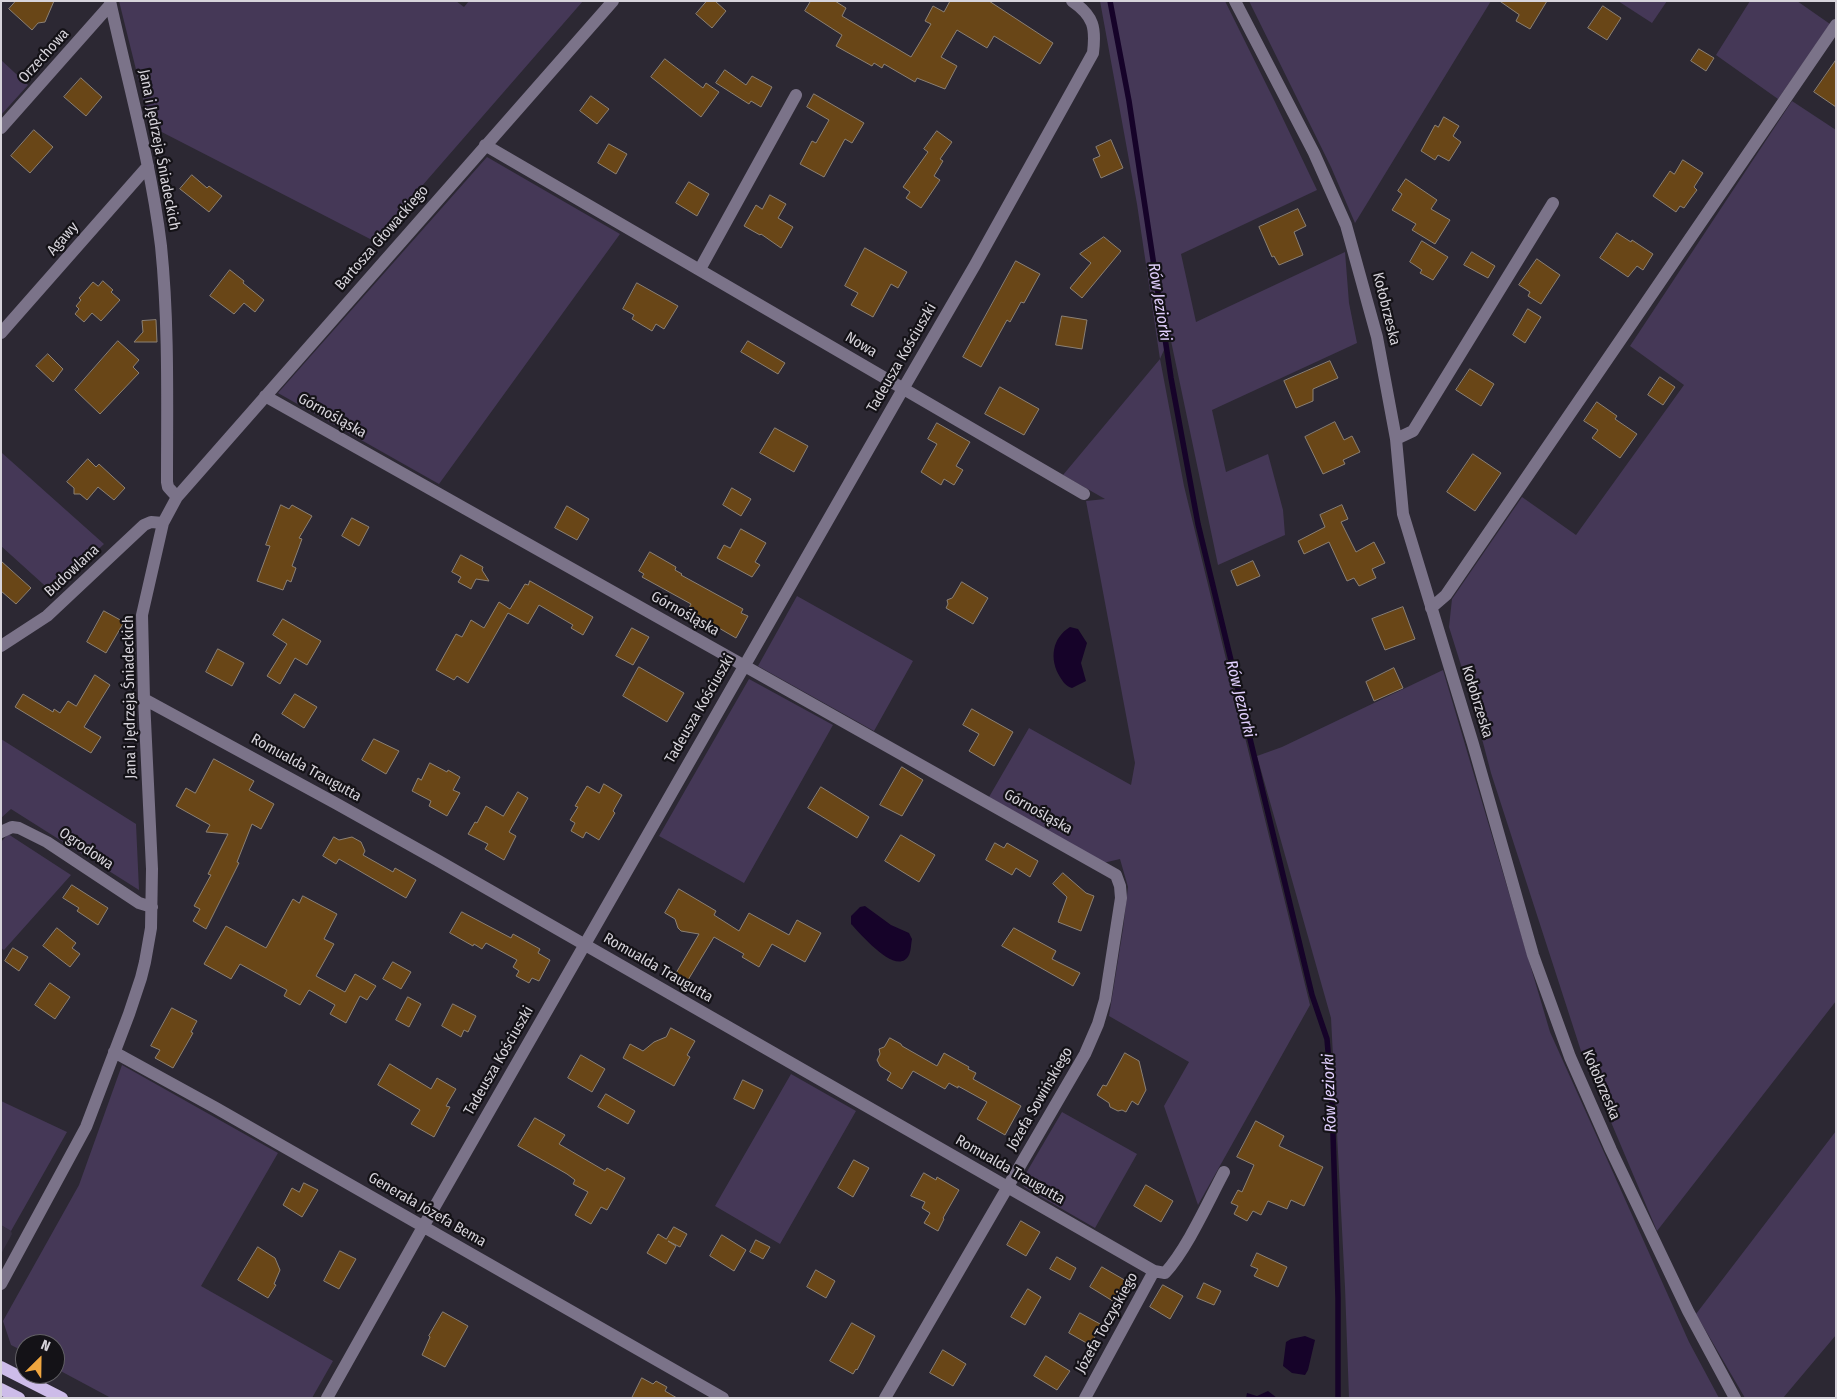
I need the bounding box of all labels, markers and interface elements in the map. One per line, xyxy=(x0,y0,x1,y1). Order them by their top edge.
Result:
street label: Orzechowa xyxy=(15,25,73,87)
street label: Jana i Jędrzeja Śniadeckich xyxy=(135,68,183,232)
street label: Bartosza Głowackiego xyxy=(331,182,433,294)
street label: Agawy xyxy=(44,219,82,259)
water label: Rów Jeziorki xyxy=(1143,262,1175,342)
street label: Kołobrzeska xyxy=(1368,271,1404,347)
street label: Tadeusza Kościuszki xyxy=(863,300,941,416)
street label: Nowa xyxy=(842,329,880,361)
street label: Górnośląska xyxy=(295,390,369,442)
street label: Budowlana xyxy=(41,541,103,601)
street label: Górnośląska xyxy=(648,588,722,640)
street label: Jana i Jędrzeja Śniadeckich xyxy=(120,615,140,779)
street label: Tadeusza Kościuszki xyxy=(661,651,739,767)
water label: Rów Jeziorki xyxy=(1221,658,1259,740)
street label: Kołobrzeska xyxy=(1457,664,1497,740)
street label: Romualda Traugutta xyxy=(248,730,364,806)
street label: Górnośląska xyxy=(1001,786,1075,838)
street label: Ogrodowa xyxy=(55,824,117,874)
street label: Romualda Traugutta xyxy=(600,929,716,1007)
street label: Tadeusza Kościuszki xyxy=(460,1003,538,1119)
street label: Józefa Sowińskiego xyxy=(1003,1044,1077,1154)
street label: Kołobrzeska xyxy=(1578,1047,1624,1123)
water label: Rów Jeziorki xyxy=(1319,1053,1341,1133)
street label: Romualda Traugutta xyxy=(952,1131,1068,1209)
street label: Generała Józefa Bema xyxy=(365,1169,489,1251)
street label: Józefa Toczyskiego xyxy=(1072,1269,1142,1377)
north arrow xyxy=(15,1334,65,1384)
text: N xyxy=(38,1336,53,1355)

